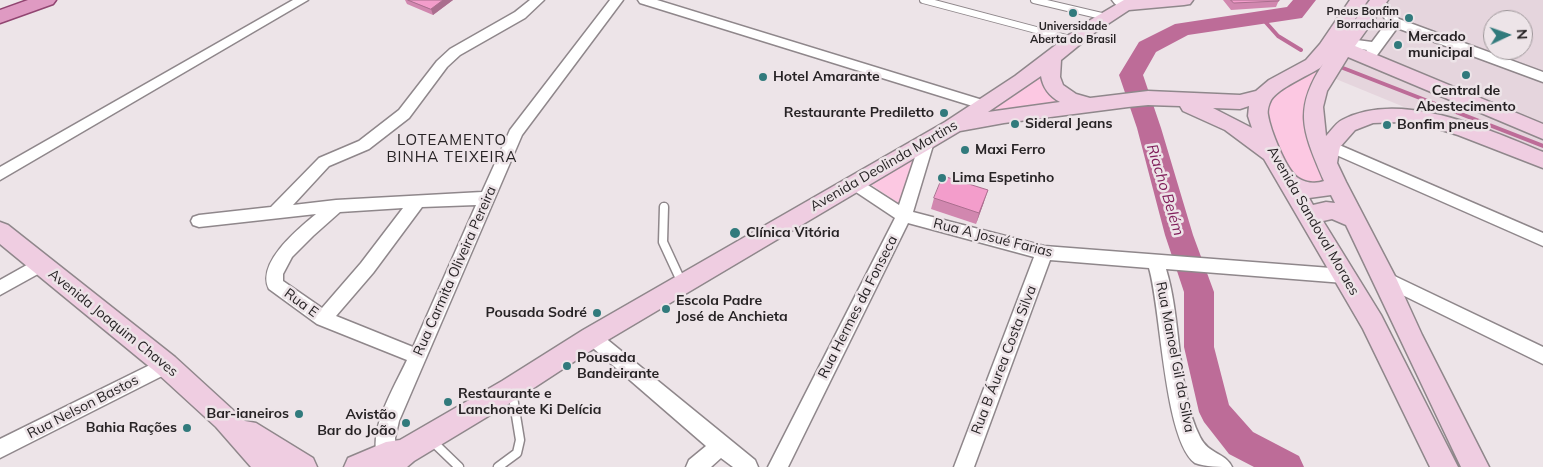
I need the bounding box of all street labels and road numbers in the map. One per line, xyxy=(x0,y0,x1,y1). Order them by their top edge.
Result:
street label: Avenida Deolinda Martins xyxy=(807,117,961,215)
street label: Avenida Sandoval Moraes xyxy=(1263,144,1363,298)
street label: Rua Carmita Oliveira Pereira xyxy=(410,184,500,358)
street label: Rua A Josué Farias xyxy=(932,215,1054,261)
street label: Rua Hermes da Fonseca xyxy=(815,233,901,381)
street label: Avenida Joaquim Chaves xyxy=(45,266,181,380)
street label: Rua Manoel Gil da Silva xyxy=(1152,280,1198,434)
street label: Rua B Áurea Costa Silva xyxy=(968,283,1040,437)
street label: Rua E xyxy=(281,285,321,321)
street label: Rua Nelson Bastos xyxy=(25,372,141,442)

